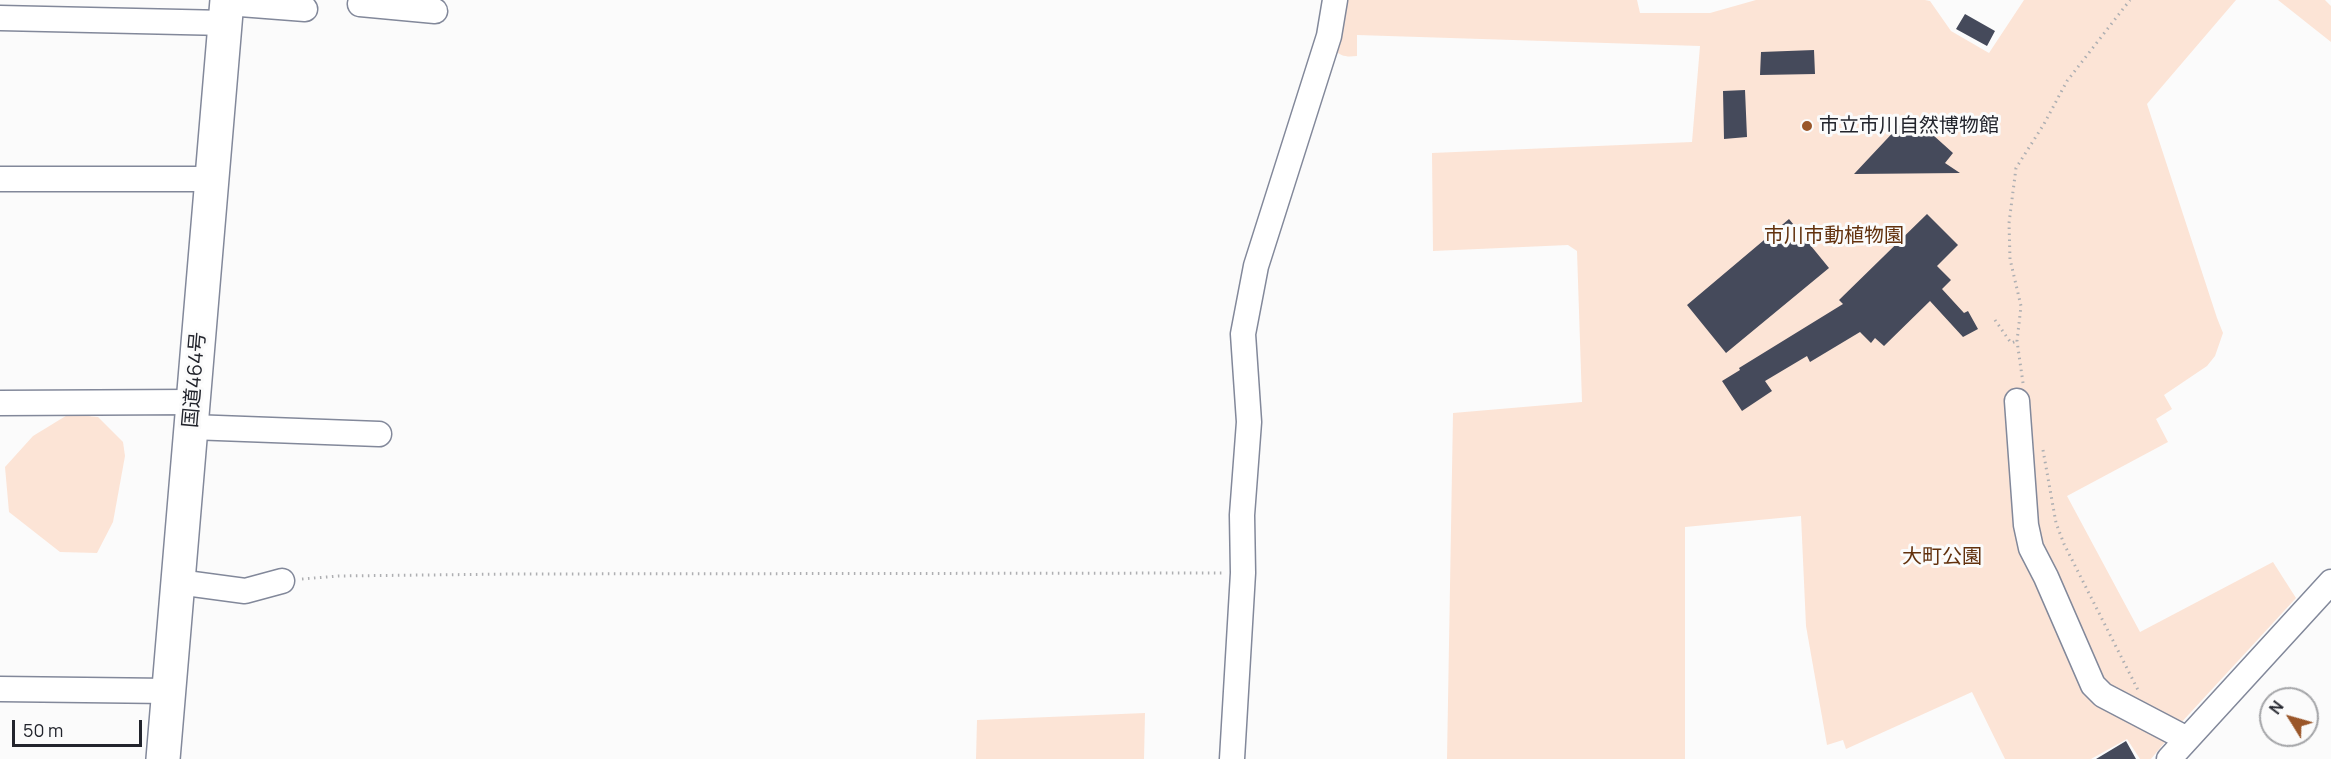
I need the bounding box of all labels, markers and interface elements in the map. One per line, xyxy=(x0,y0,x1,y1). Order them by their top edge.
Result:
place label: 市立市川自然博物館 xyxy=(1819,114,1999,138)
marker: 市立市川自然博物館 xyxy=(1800,119,1814,133)
park label: 市川市動植物園 xyxy=(1764,224,1904,248)
street label: 国道464号 xyxy=(179,331,211,429)
park label: 大町公園 xyxy=(1902,545,1982,569)
north arrow xyxy=(2259,687,2319,747)
text: N xyxy=(2264,696,2288,719)
scale bar xyxy=(15,708,146,746)
text: 50 m xyxy=(23,718,63,742)

